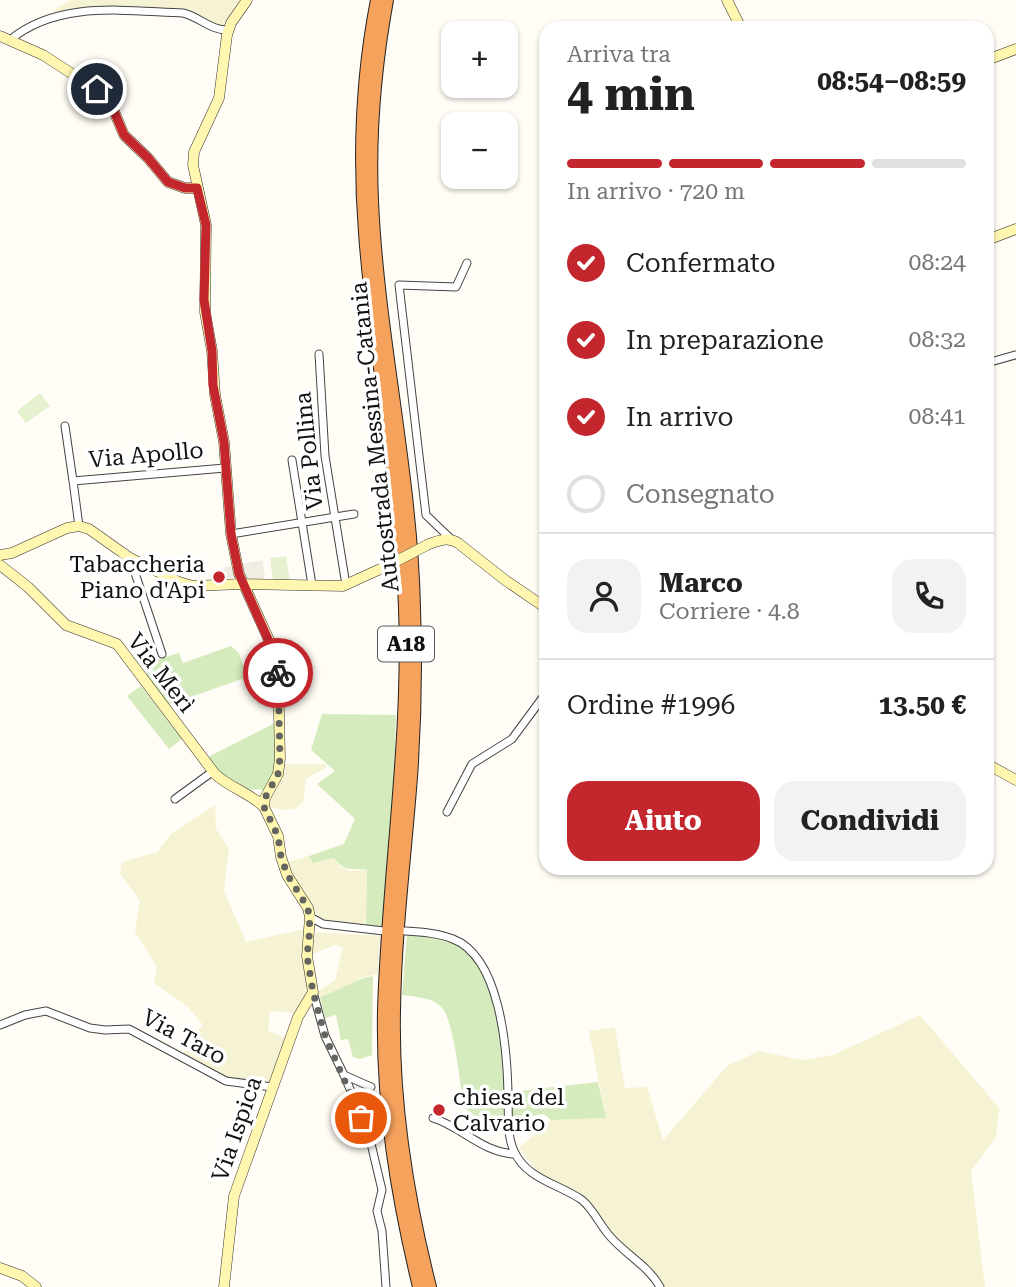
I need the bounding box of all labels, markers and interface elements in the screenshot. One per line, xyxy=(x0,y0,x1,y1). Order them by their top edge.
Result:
map controls xyxy=(441,21,518,189)
button: + xyxy=(441,21,518,98)
text: Arriva tra xyxy=(567,41,671,68)
pin xyxy=(67,59,127,119)
text: 08:54–08:59 xyxy=(817,66,966,96)
text: 4 min xyxy=(567,67,695,121)
icon: home xyxy=(78,70,116,108)
button: − xyxy=(441,112,518,189)
text: In arrivo · 720 m xyxy=(567,178,745,205)
icon: check xyxy=(567,244,605,282)
text: Confermato xyxy=(626,248,775,278)
text: 08:24 xyxy=(909,249,966,276)
street label: Autostrada Messina-Catania xyxy=(345,280,405,593)
icon: check xyxy=(567,321,605,359)
text: In preparazione xyxy=(626,325,824,355)
text: 08:32 xyxy=(909,326,966,353)
street label: Via Pollina xyxy=(289,390,329,512)
icon: check xyxy=(567,398,605,436)
text: In arrivo xyxy=(626,402,733,432)
text: 08:41 xyxy=(909,403,966,430)
street label: Via Apollo xyxy=(87,437,205,473)
text: Consegnato xyxy=(626,479,775,509)
place label: Tabaccheria Piano d'Api xyxy=(69,551,206,604)
button: person xyxy=(567,559,641,633)
button: phone xyxy=(892,559,966,633)
text: Marco xyxy=(659,568,743,598)
marker: Tabaccheria Piano d'Api xyxy=(211,569,227,585)
text: Corriere · 4.8 xyxy=(659,598,800,625)
road number: A18 xyxy=(378,626,434,662)
street label: Via Merì xyxy=(122,628,200,718)
courier xyxy=(243,638,313,708)
icon: bike xyxy=(259,654,297,692)
text: Ordine #1996 xyxy=(567,690,735,720)
text: 13.50 € xyxy=(878,690,966,720)
button: Aiuto xyxy=(567,781,760,861)
button: Condividi xyxy=(774,781,966,861)
street label: Via Taro xyxy=(137,1004,231,1070)
street label: Via Ispica xyxy=(207,1073,268,1185)
place label: chiesa del Calvario xyxy=(453,1084,564,1137)
pin xyxy=(331,1088,391,1148)
icon: bag xyxy=(342,1099,380,1137)
marker: chiesa del Calvario xyxy=(431,1102,447,1118)

